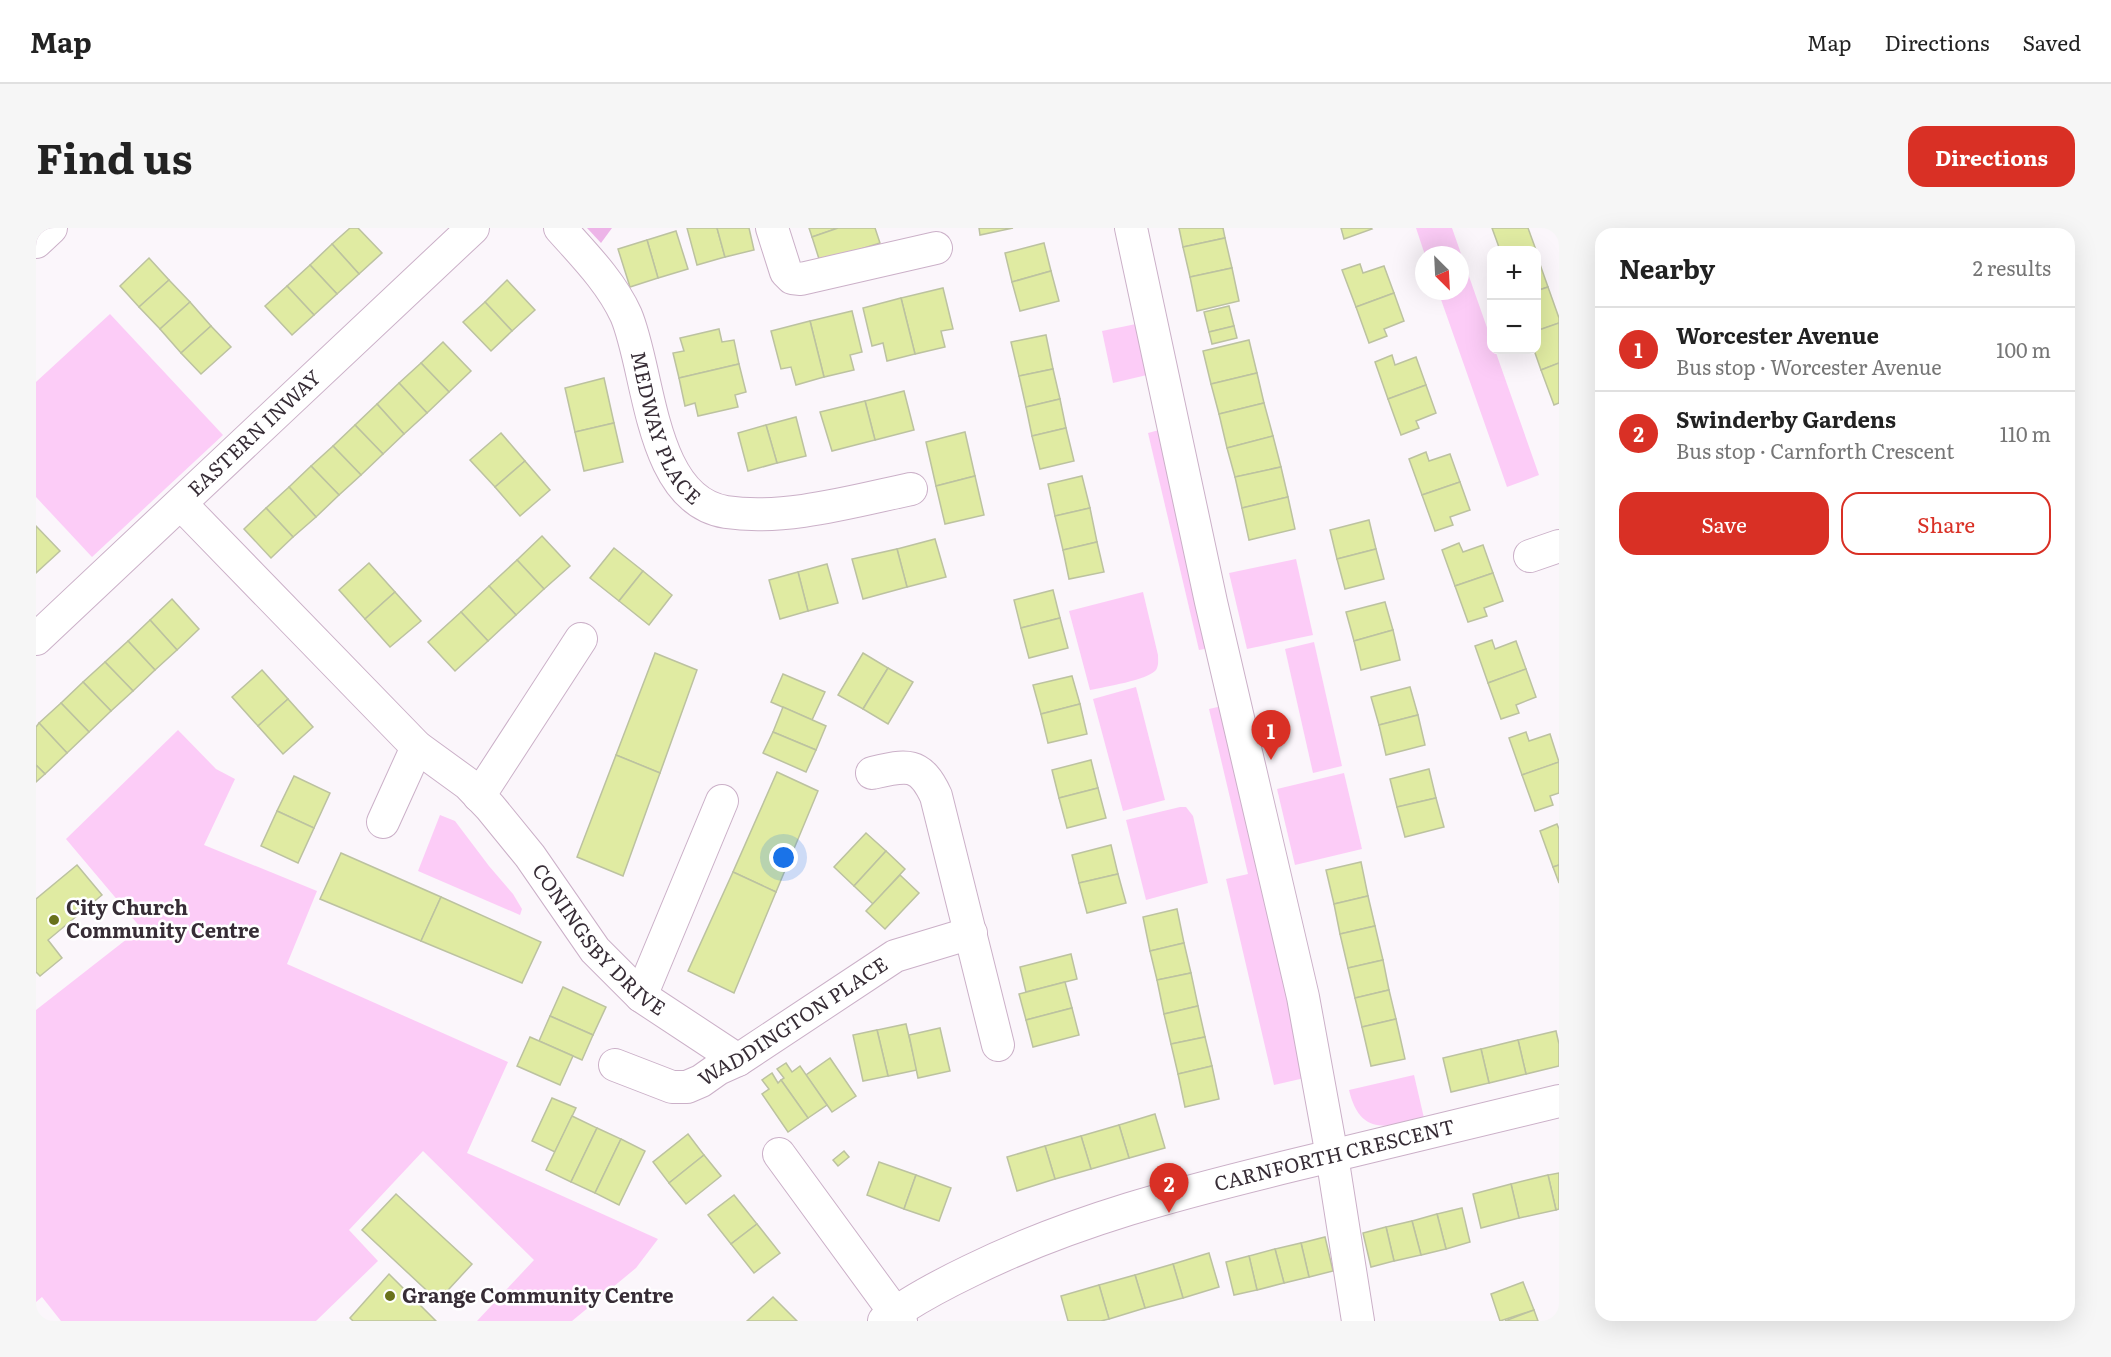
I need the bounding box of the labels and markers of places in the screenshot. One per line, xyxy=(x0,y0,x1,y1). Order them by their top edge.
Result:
pin: 1 xyxy=(1252,710,1290,760)
place label: City Church Community Centre xyxy=(66,891,259,944)
marker: City Church Community Centre xyxy=(47,913,61,927)
pin: 2 xyxy=(1150,1164,1188,1213)
place label: Grange Community Centre xyxy=(402,1279,674,1309)
marker: Grange Community Centre xyxy=(383,1289,397,1303)

